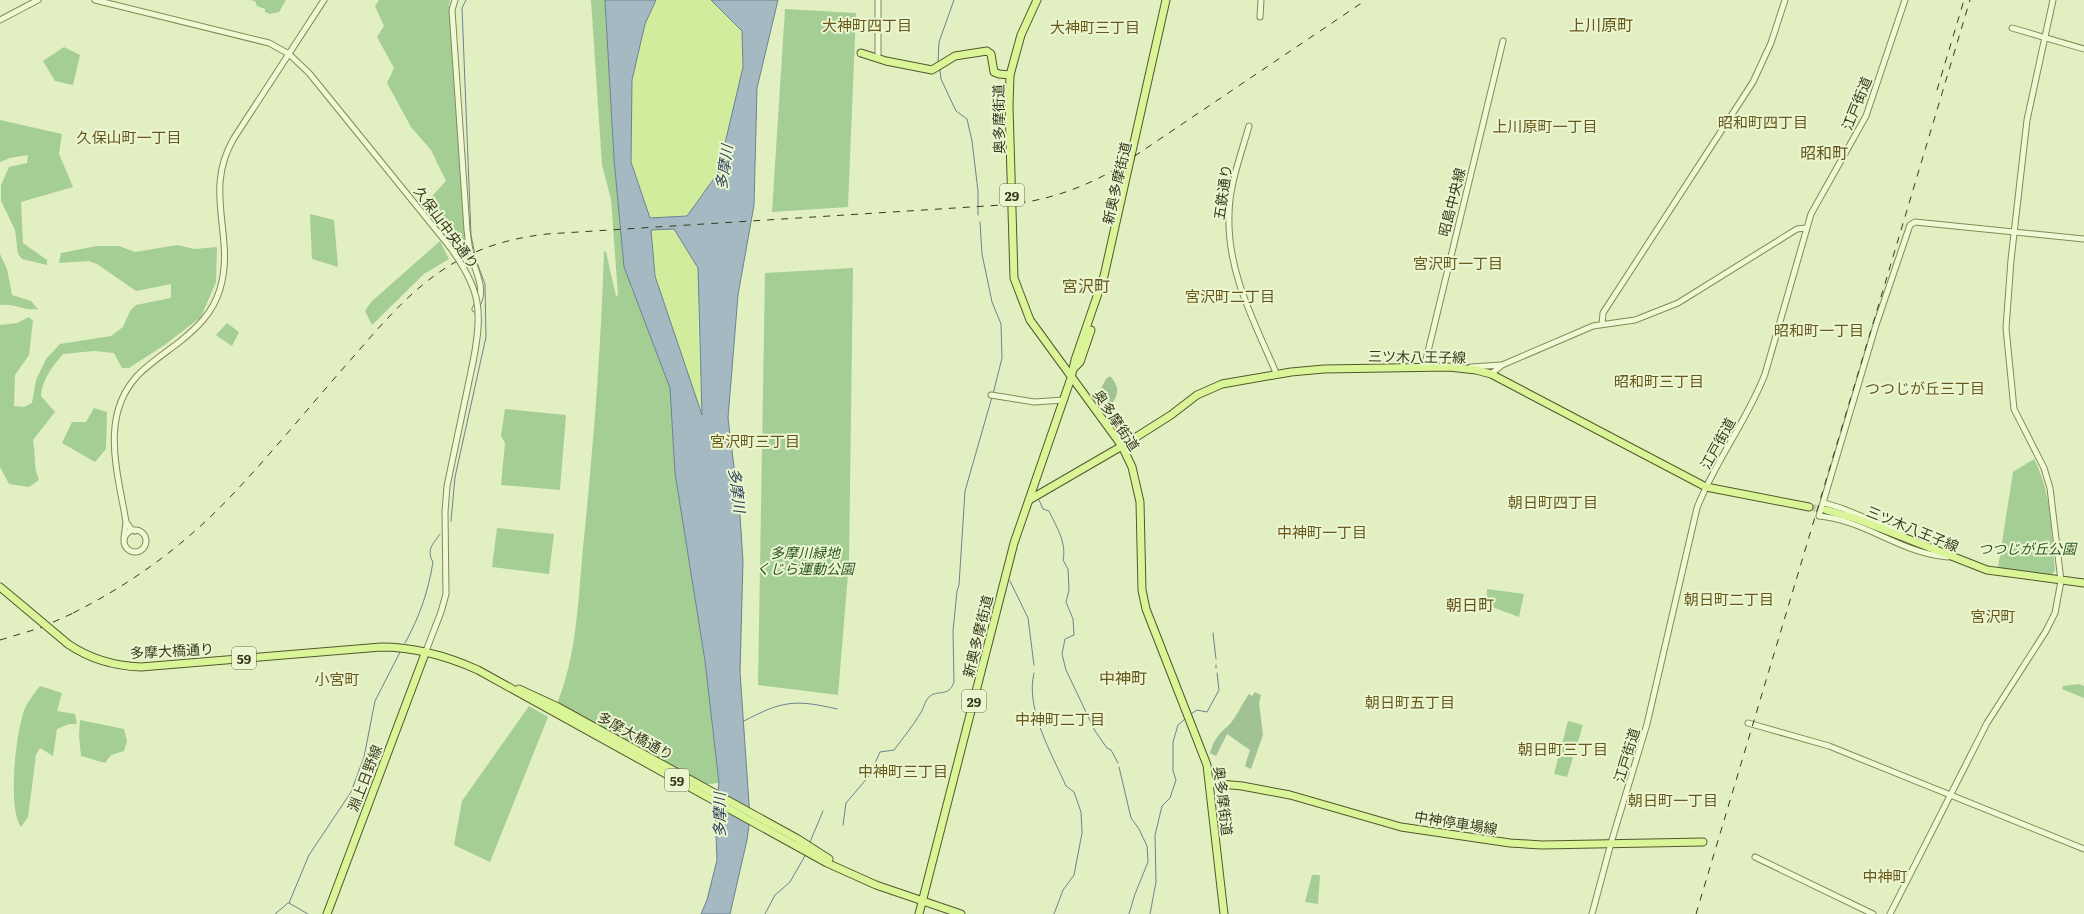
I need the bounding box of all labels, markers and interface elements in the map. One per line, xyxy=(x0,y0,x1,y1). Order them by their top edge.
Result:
district label: 上川原町 xyxy=(1569,12,1633,36)
district label: 大神町四丁目 xyxy=(822,13,912,36)
district label: 大神町三丁目 xyxy=(1050,15,1140,38)
street label: 江戸街道 xyxy=(1836,73,1876,133)
street label: 奥多摩街道 xyxy=(987,84,1009,154)
district label: 昭和町四丁目 xyxy=(1718,110,1808,133)
district label: 上川原町一丁目 xyxy=(1492,114,1598,137)
district label: 久保山町一丁目 xyxy=(76,125,182,148)
street label: 新奥多摩街道 xyxy=(1097,140,1135,226)
district label: 昭和町 xyxy=(1800,140,1848,164)
water label: 多摩川 xyxy=(708,141,738,191)
street label: 五鉄通り xyxy=(1208,163,1236,221)
street label: 昭島中央線 xyxy=(1433,166,1469,238)
street label: 久保山中央通り xyxy=(410,181,484,273)
road number: 29 xyxy=(1000,184,1024,206)
district label: 宮沢町一丁目 xyxy=(1413,251,1503,274)
district label: 宮沢町 xyxy=(1062,273,1110,297)
district label: 宮沢町二丁目 xyxy=(1185,284,1275,307)
district label: 昭和町一丁目 xyxy=(1774,318,1864,341)
street label: 三ツ木八王子線 xyxy=(1368,345,1466,367)
district label: 昭和町三丁目 xyxy=(1614,369,1704,392)
district label: つつじが丘三丁目 xyxy=(1865,376,1985,399)
street label: 奥多摩街道 xyxy=(1089,385,1145,455)
street label: 江戸街道 xyxy=(1695,414,1739,472)
district label: 宮沢町三丁目 xyxy=(710,429,800,452)
water label: 多摩川 xyxy=(724,466,752,516)
district label: 朝日町四丁目 xyxy=(1508,490,1598,513)
street label: 三ツ木八王子線 xyxy=(1864,500,1962,556)
district label: 中神町一丁目 xyxy=(1277,520,1367,543)
park label: つつじが丘公園 xyxy=(1978,538,2078,558)
park label: 多摩川緑地 くじら運動公園 xyxy=(756,542,856,578)
district label: 朝日町二丁目 xyxy=(1684,587,1774,610)
district label: 朝日町 xyxy=(1446,592,1494,616)
street label: 新奥多摩街道 xyxy=(957,593,997,679)
district label: 宮沢町 xyxy=(1970,604,2016,627)
street label: 多摩大橋通り xyxy=(130,638,214,662)
road number: 59 xyxy=(232,647,256,669)
district label: 中神町 xyxy=(1099,665,1147,689)
district label: 小宮町 xyxy=(314,667,360,690)
road number: 29 xyxy=(962,690,986,712)
district label: 朝日町五丁目 xyxy=(1365,690,1455,713)
street label: 多摩大橋通り xyxy=(594,706,678,764)
district label: 中神町二丁目 xyxy=(1015,707,1105,730)
street label: 江戸街道 xyxy=(1608,725,1644,785)
district label: 朝日町三丁目 xyxy=(1518,737,1608,760)
street label: 淵上日野線 xyxy=(342,742,386,814)
district label: 中神町三丁目 xyxy=(858,759,948,782)
street label: 奥多摩街道 xyxy=(1210,765,1238,837)
road number: 59 xyxy=(665,769,689,791)
district label: 朝日町一丁目 xyxy=(1628,788,1718,811)
water label: 多摩川 xyxy=(707,791,730,838)
street label: 中神停車場線 xyxy=(1413,806,1499,838)
district label: 中神町 xyxy=(1862,864,1908,887)

